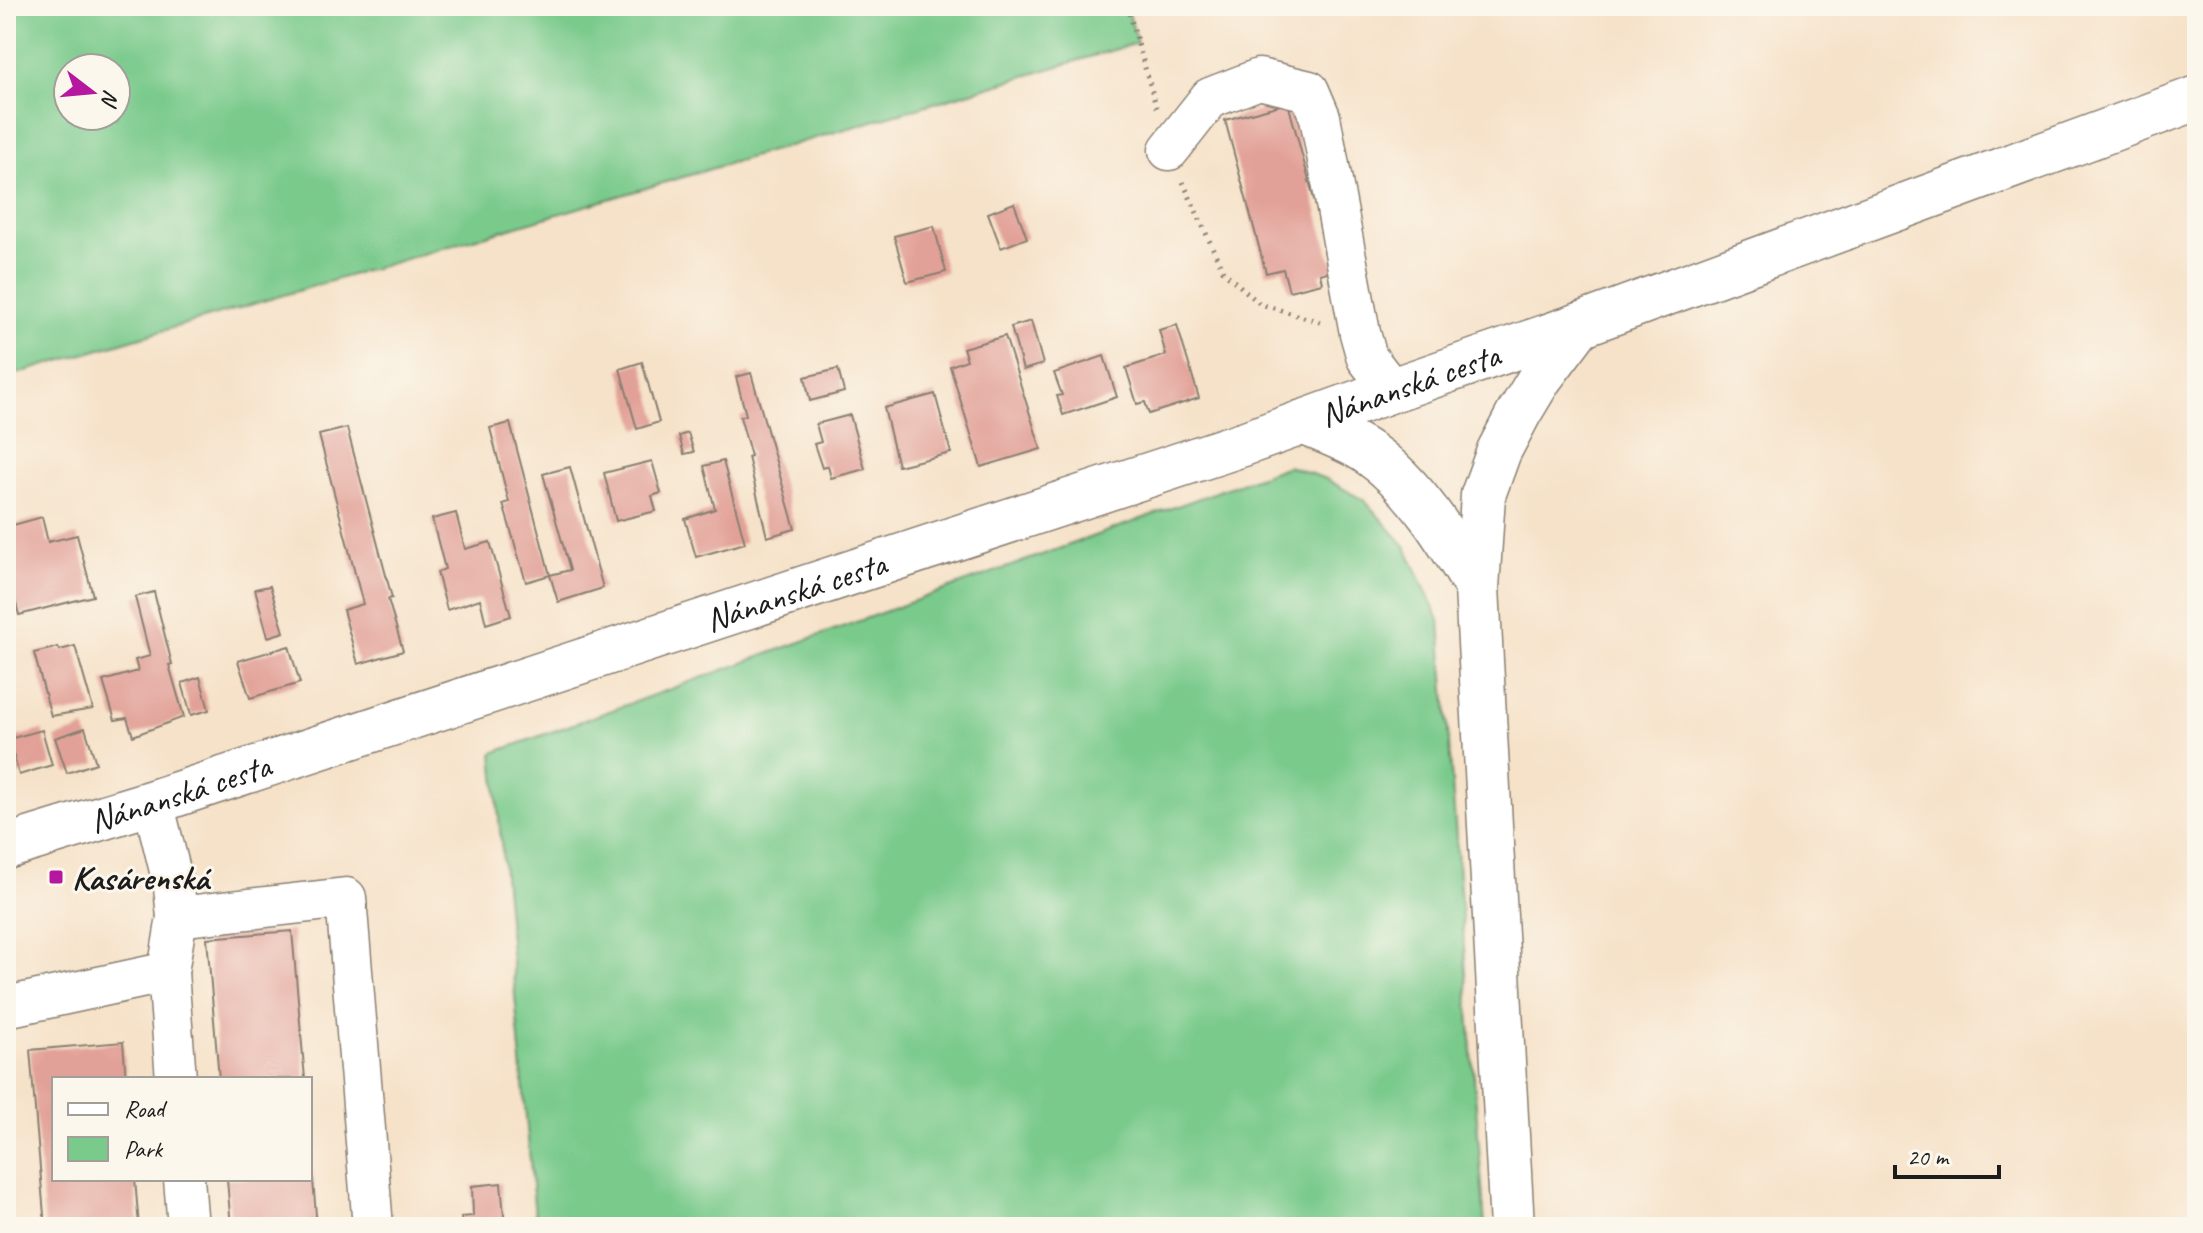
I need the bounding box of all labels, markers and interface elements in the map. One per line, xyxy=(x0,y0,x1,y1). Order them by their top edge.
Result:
north arrow xyxy=(52,52,132,132)
text: N xyxy=(94,87,126,111)
street label: Nánanská cesta xyxy=(1314,332,1507,436)
street label: Nánanská cesta xyxy=(700,541,894,641)
street label: Nánanská cesta xyxy=(84,743,278,842)
place label: Kasárenská xyxy=(72,856,212,899)
marker: Kasárenská xyxy=(47,868,65,886)
legend xyxy=(52,1077,312,1181)
text: Road xyxy=(124,1094,168,1124)
scale bar xyxy=(1895,1129,1999,1179)
text: Park xyxy=(124,1134,164,1164)
text: 20 m xyxy=(1907,1142,1950,1172)

